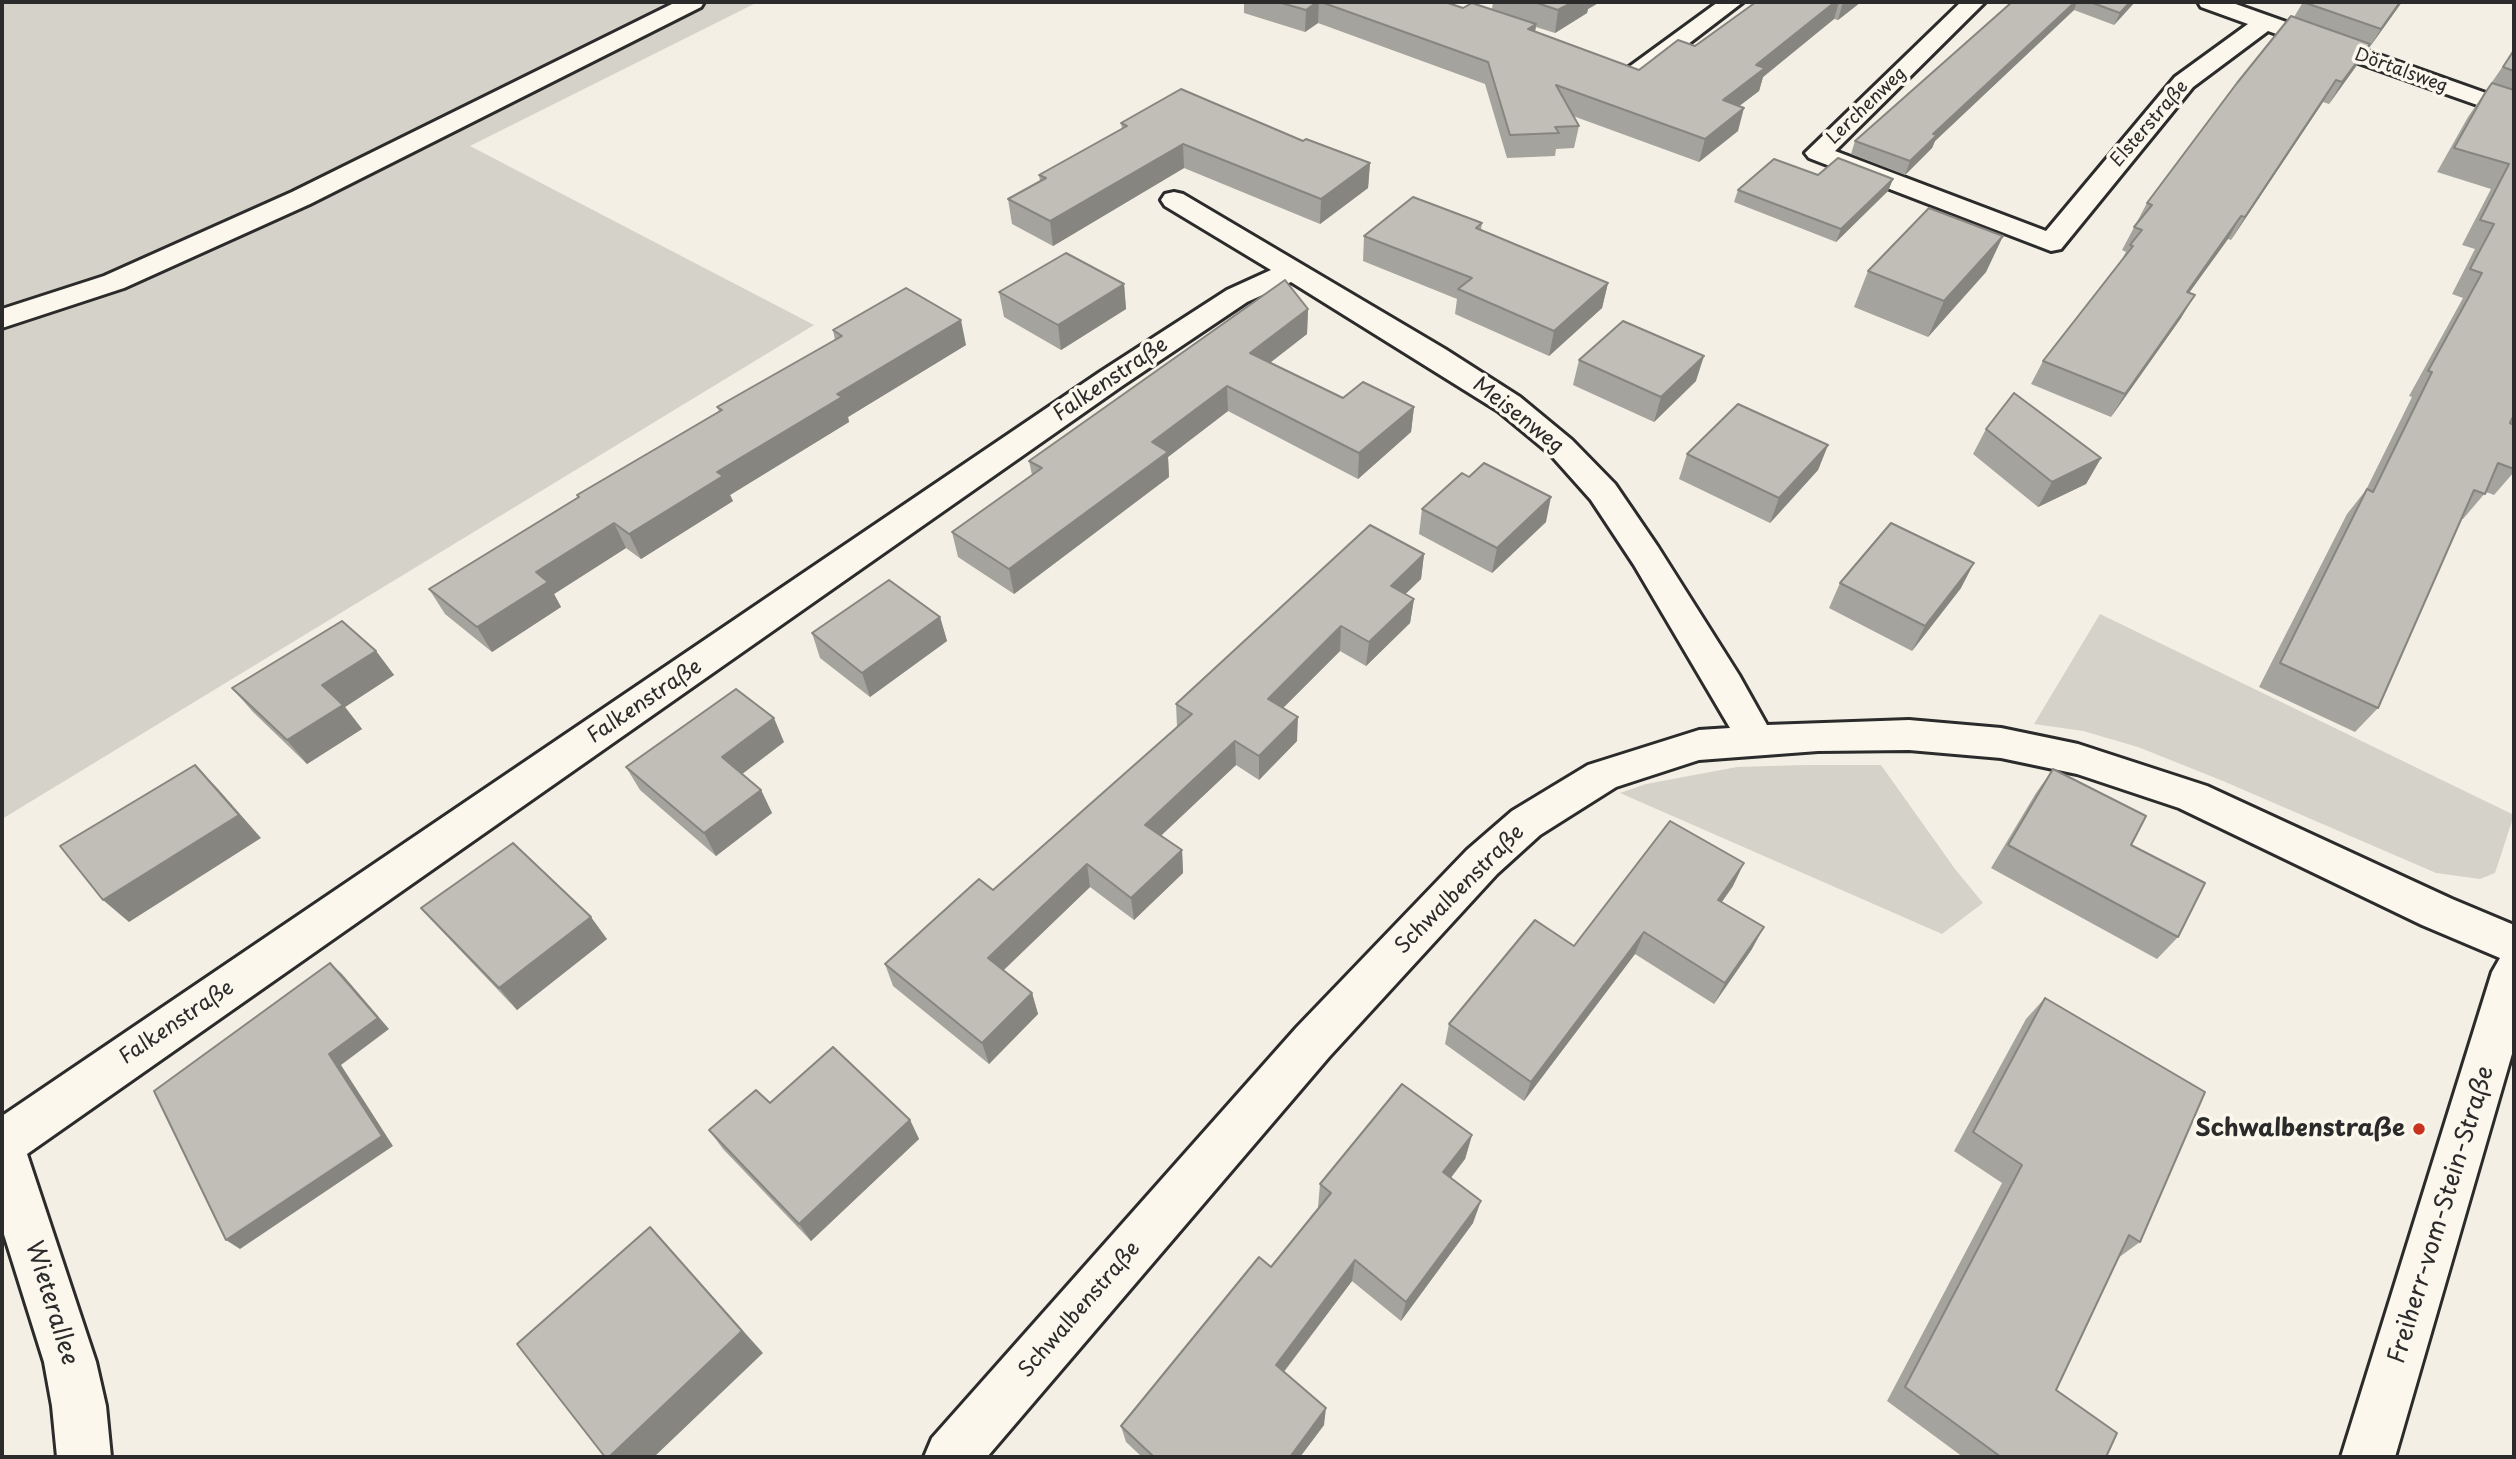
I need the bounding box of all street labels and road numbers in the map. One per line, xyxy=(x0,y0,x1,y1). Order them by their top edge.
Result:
street label: Dörtalsweg xyxy=(2352,44,2450,98)
street label: Lerchenweg xyxy=(1823,63,1911,149)
street label: Elsterstraße xyxy=(2107,77,2193,171)
street label: Falkenstraße xyxy=(1049,332,1173,428)
street label: Meisenweg xyxy=(1467,373,1569,459)
street label: Falkenstraße xyxy=(583,654,707,750)
street label: Schwalbenstraße xyxy=(1390,820,1530,960)
street label: Falkenstraße xyxy=(115,975,239,1071)
street label: Freiherr-vom-Stein-Straße xyxy=(2383,1063,2501,1367)
street label: Schwalbenstraße xyxy=(1014,1237,1146,1383)
street label: Wieterallee xyxy=(18,1238,84,1368)

